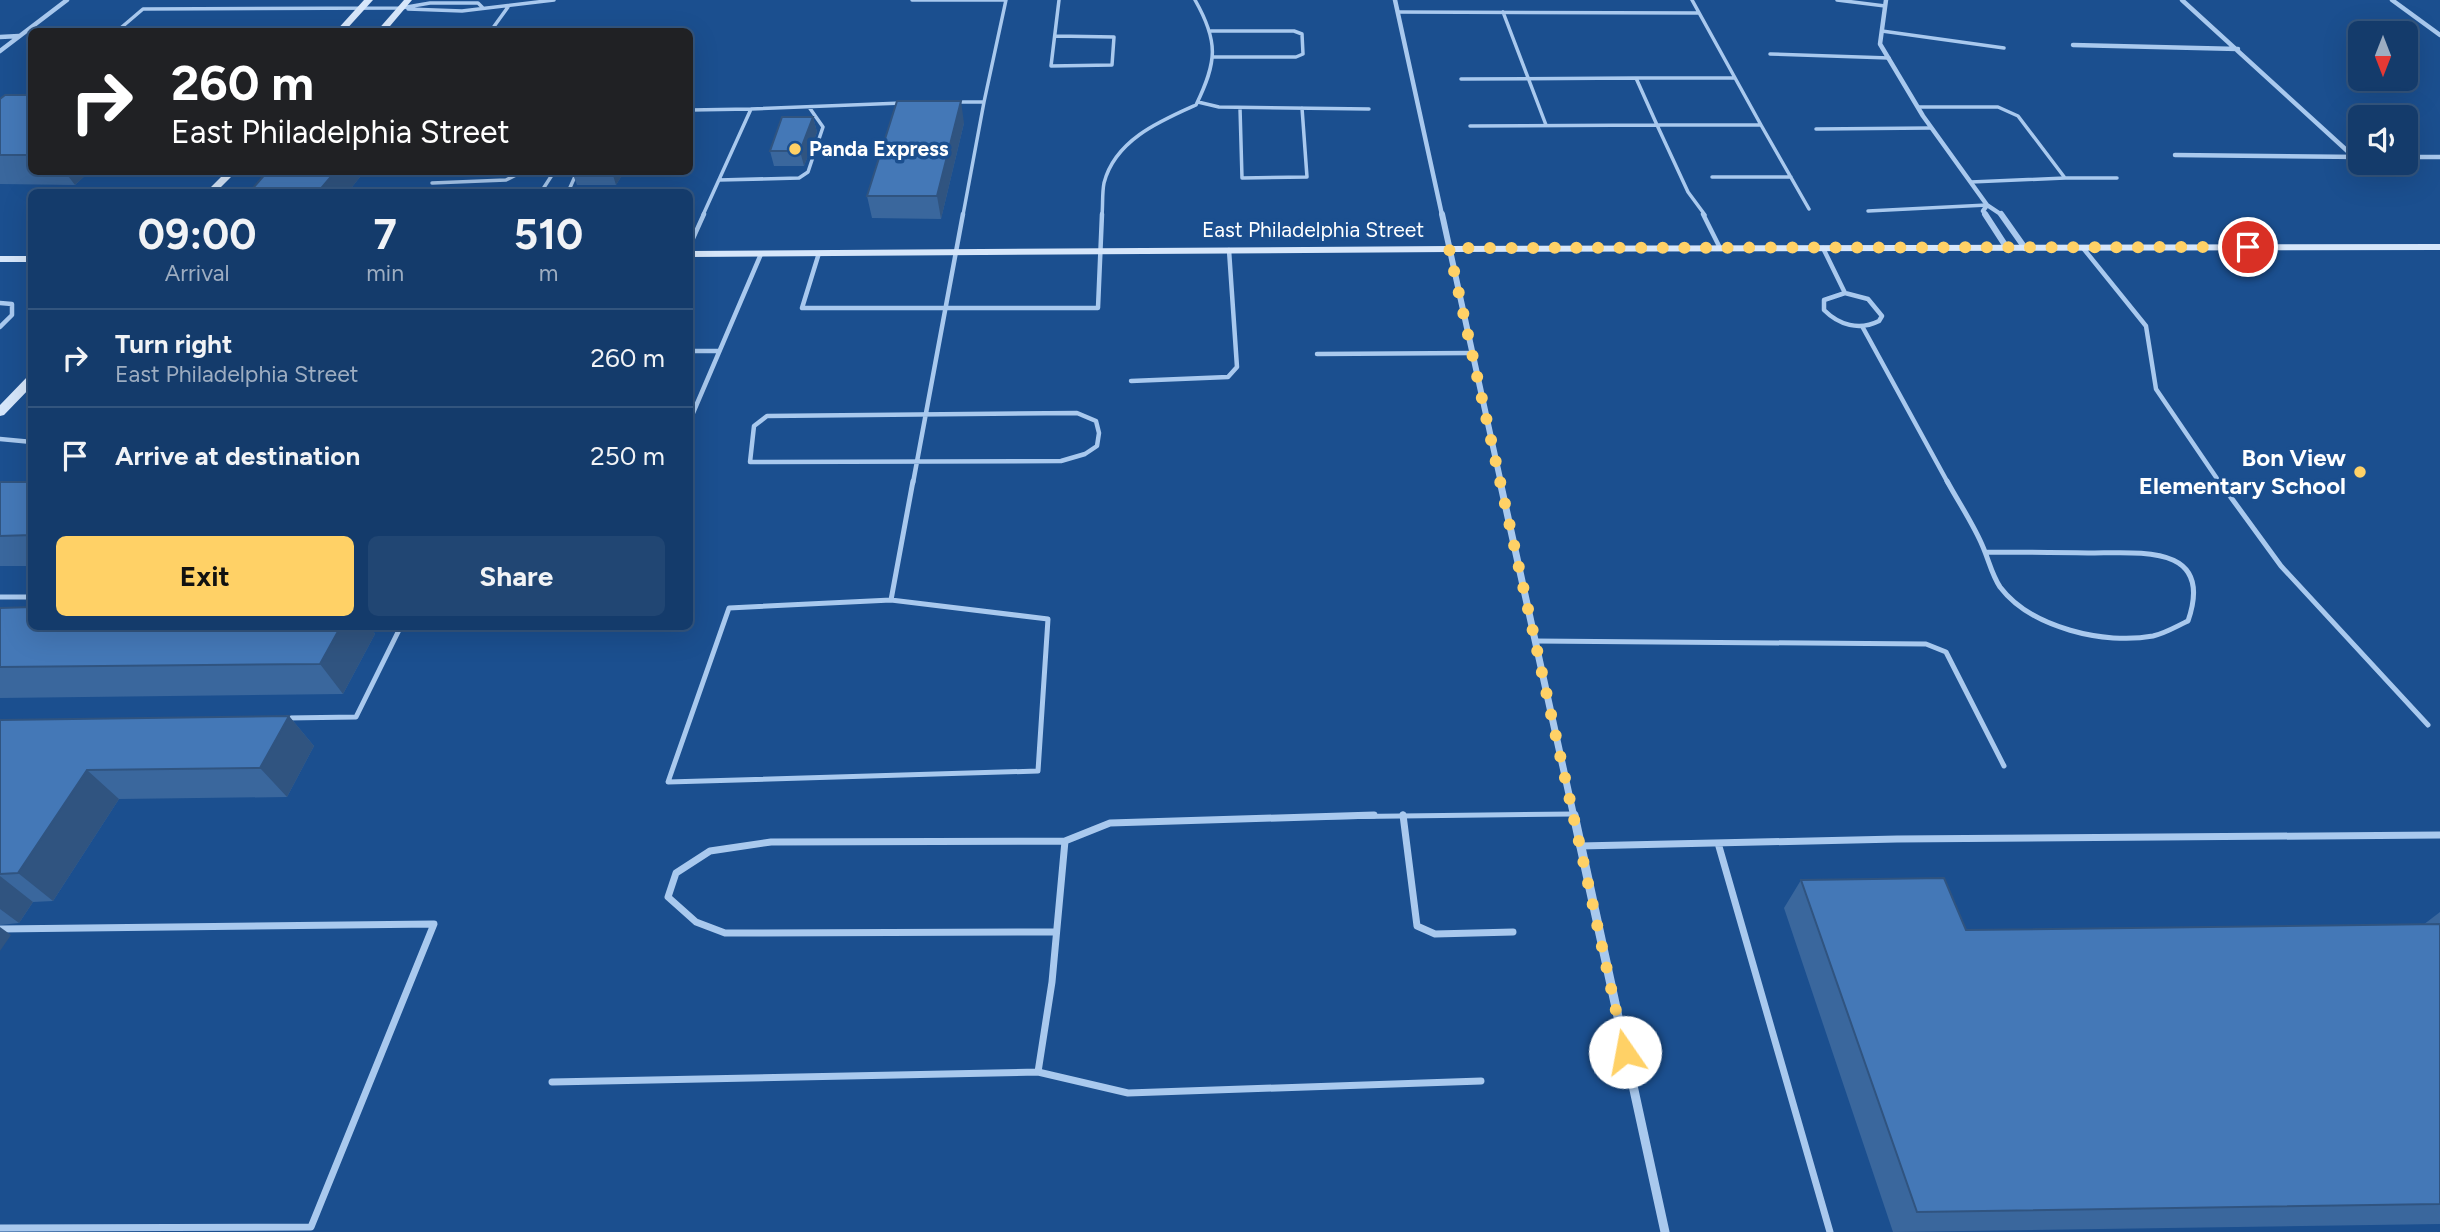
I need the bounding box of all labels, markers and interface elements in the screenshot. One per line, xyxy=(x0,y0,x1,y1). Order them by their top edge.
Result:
north arrow xyxy=(2348,21,2418,91)
map controls xyxy=(2348,21,2418,175)
text: 260 m xyxy=(171,53,314,112)
icon: right xyxy=(56,56,147,147)
button: sound xyxy=(2348,105,2418,175)
text: East Philadelphia Street xyxy=(171,113,510,151)
place label: Panda Express xyxy=(809,136,949,161)
marker: Panda Express xyxy=(787,141,803,157)
text: 09:00 xyxy=(138,209,256,260)
text: 7 xyxy=(373,209,397,260)
text: 510 xyxy=(514,209,583,260)
street label: East Philadelphia Street xyxy=(1202,217,1424,242)
pin xyxy=(2218,217,2278,277)
icon: arrive xyxy=(2229,228,2267,266)
text: Arrival xyxy=(165,259,230,287)
text: min xyxy=(366,259,404,287)
text: m xyxy=(539,259,558,287)
text: Turn right xyxy=(115,328,232,360)
icon: right xyxy=(56,339,94,377)
text: 260 m xyxy=(591,342,665,374)
text: East Philadelphia Street xyxy=(115,360,358,388)
icon: arrive xyxy=(56,437,94,475)
text: Arrive at destination xyxy=(115,440,360,472)
text: 250 m xyxy=(590,440,665,472)
place label: Bon View Elementary School xyxy=(2139,443,2346,500)
marker: Bon View Elementary School xyxy=(2352,464,2368,480)
button: Exit xyxy=(56,536,354,616)
button: Share xyxy=(368,536,665,616)
position arrow xyxy=(1588,1015,1662,1089)

